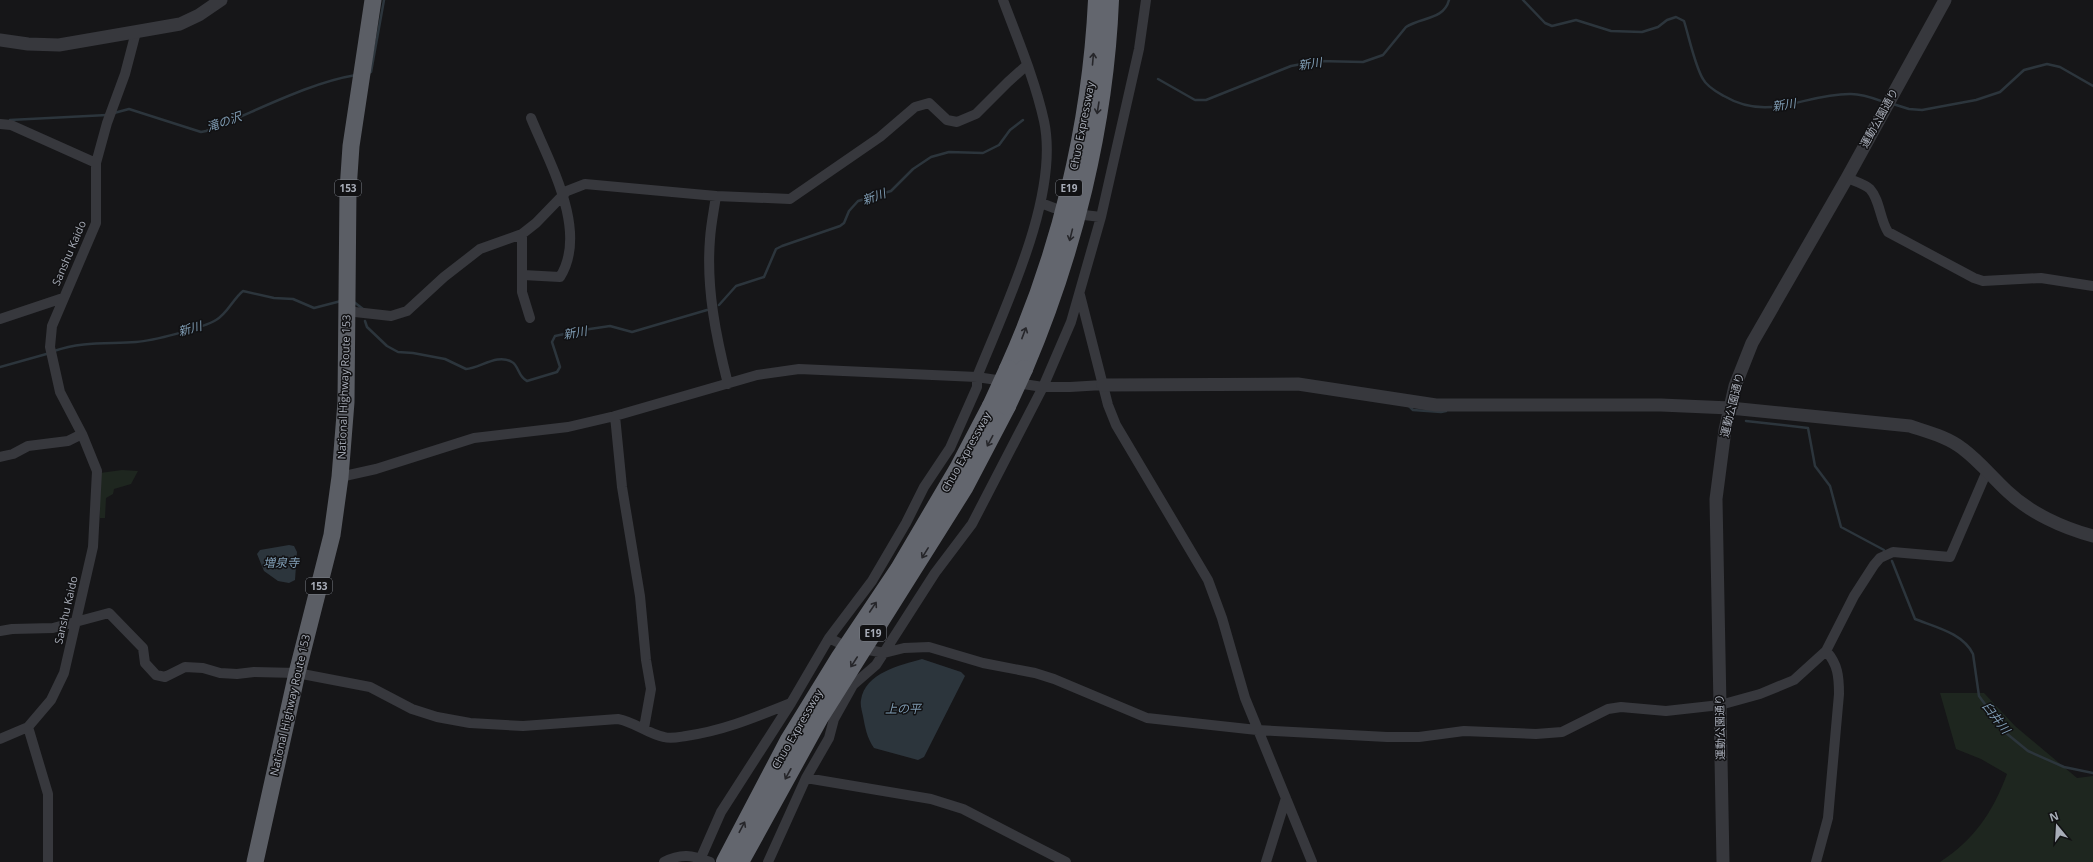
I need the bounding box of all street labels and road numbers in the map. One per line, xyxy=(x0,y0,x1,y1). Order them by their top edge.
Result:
street label: Chuo Expressway xyxy=(1066,80,1098,171)
street label: 運動公園通り xyxy=(1856,85,1901,150)
road number: 153 xyxy=(335,180,361,196)
road number: E19 xyxy=(1056,180,1082,196)
street label: Sanshu Kaido xyxy=(48,218,89,288)
street label: National Highway Route 153 xyxy=(333,314,354,460)
street label: 運動公園通り xyxy=(1716,371,1747,439)
street label: Chuo Expressway xyxy=(937,408,994,495)
street label: Sanshu Kaido xyxy=(50,574,81,645)
road number: 153 xyxy=(306,578,332,594)
road number: E19 xyxy=(860,625,886,641)
street label: National Highway Route 153 xyxy=(266,633,313,777)
street label: Chuo Expressway xyxy=(768,686,826,771)
street label: 運動公園通り xyxy=(1711,694,1728,760)

